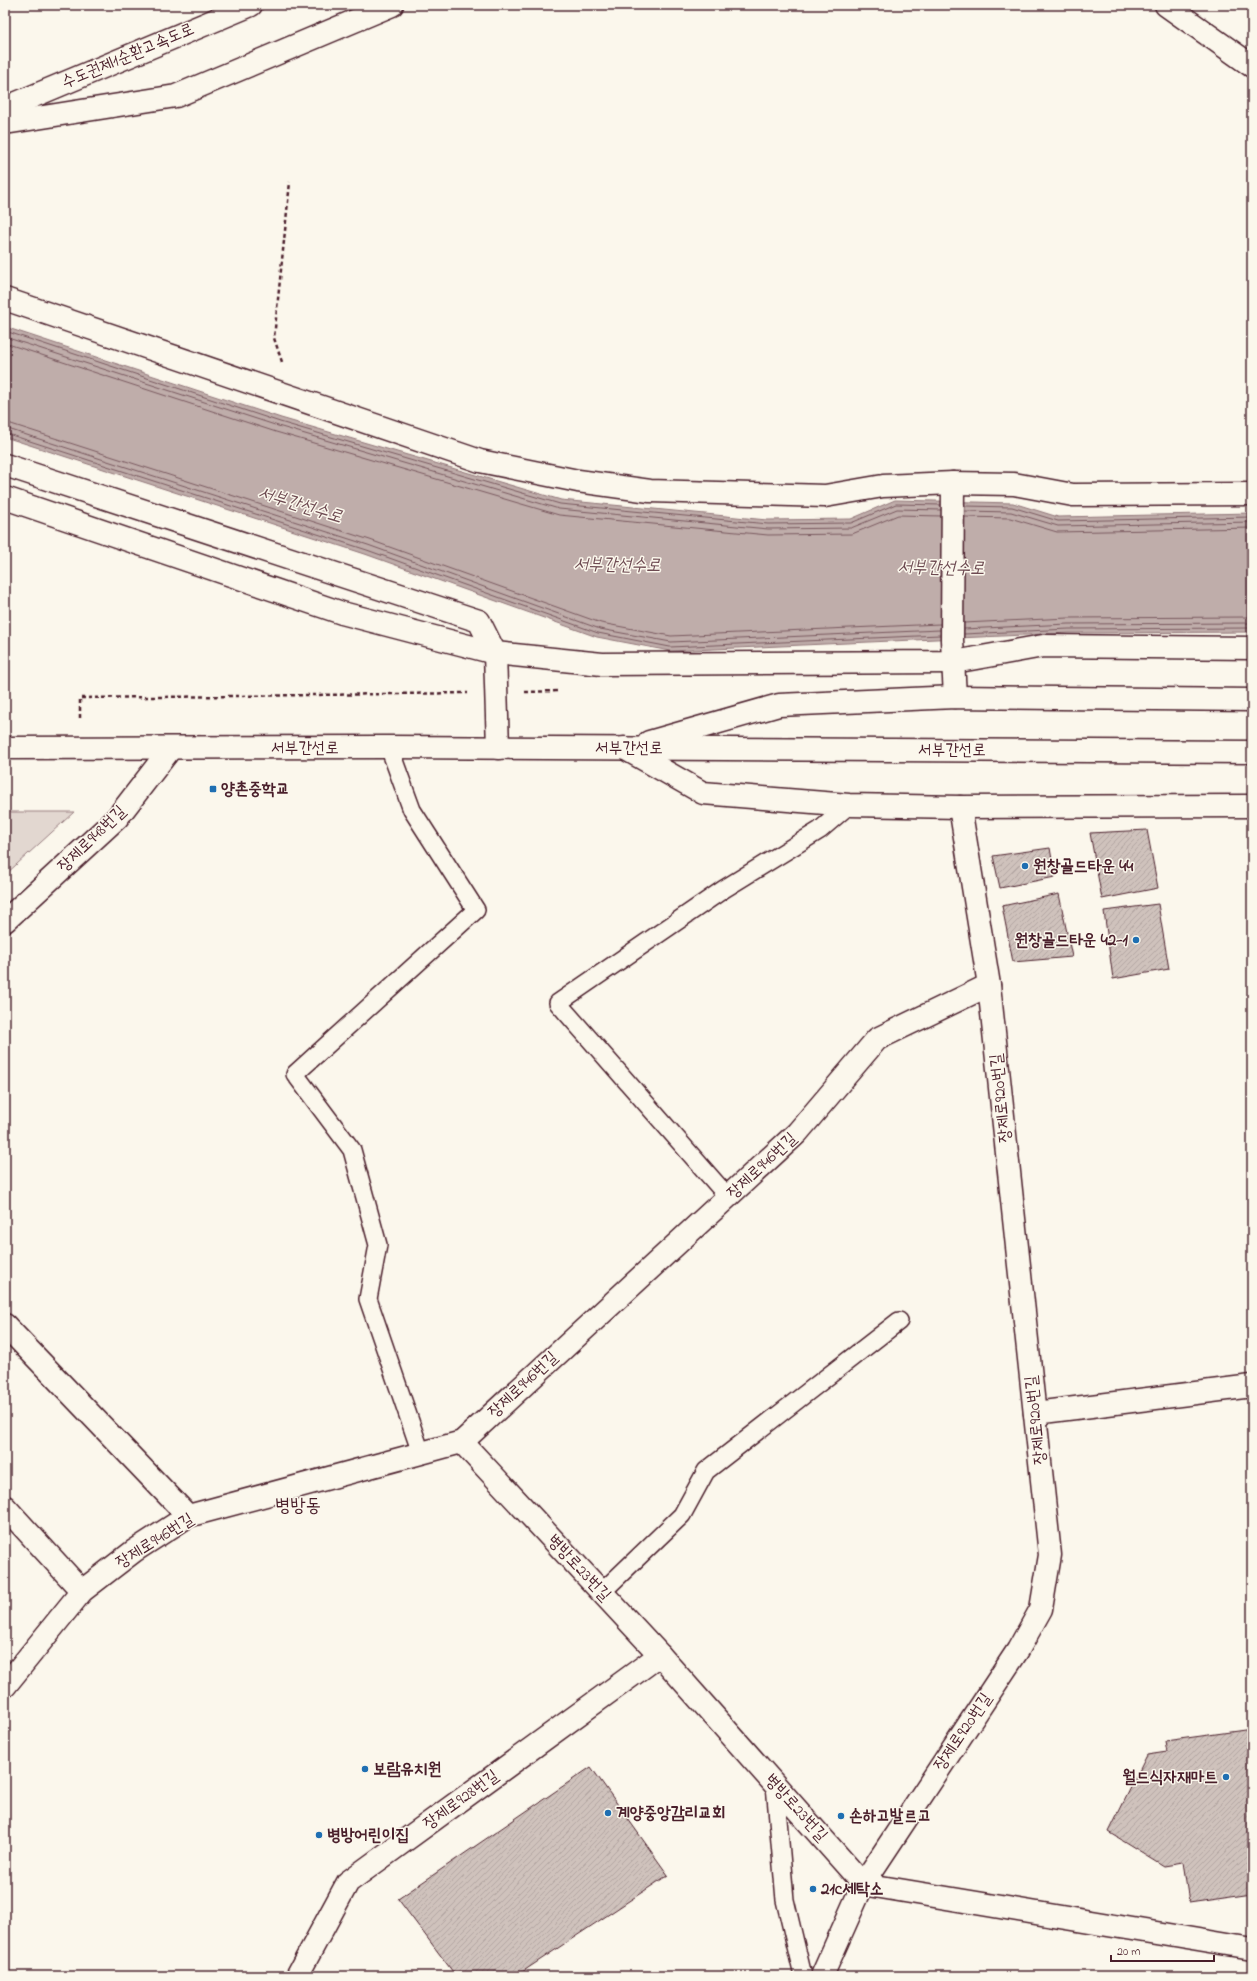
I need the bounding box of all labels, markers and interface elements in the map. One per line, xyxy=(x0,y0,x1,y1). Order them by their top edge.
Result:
street label: 수도권제1순환고속도로 xyxy=(58,17,198,95)
water label: 서부간선수로 xyxy=(255,481,345,531)
water label: 서부간선수로 xyxy=(573,552,661,580)
water label: 서부간선수로 xyxy=(897,555,985,583)
street label: 서부간선로 xyxy=(271,736,339,761)
street label: 서부간선로 xyxy=(595,736,663,761)
street label: 서부간선로 xyxy=(918,738,986,763)
place label: 양촌중학교 xyxy=(221,777,289,802)
marker: 양촌중학교 xyxy=(208,784,218,794)
street label: 장제로948번길 xyxy=(52,800,132,878)
place label: 원창골드타운 44 xyxy=(1033,854,1134,879)
marker: 원창골드타운 44 xyxy=(1020,861,1030,871)
place label: 원창골드타운 42-1 xyxy=(1014,928,1129,953)
marker: 원창골드타운 42-1 xyxy=(1131,935,1141,945)
street label: 장제로920번길 xyxy=(984,1052,1018,1144)
street label: 장제로946번길 xyxy=(721,1127,803,1205)
street label: 장제로946번길 xyxy=(482,1346,564,1424)
street label: 장제로920번길 xyxy=(1019,1374,1053,1466)
district label: 병방동 xyxy=(275,1493,321,1520)
street label: 장제로946번길 xyxy=(111,1507,199,1575)
street label: 병방로23번길 xyxy=(541,1529,617,1607)
street label: 장제로920번길 xyxy=(928,1688,999,1776)
place label: 보람유치원 xyxy=(373,1757,441,1782)
marker: 보람유치원 xyxy=(360,1764,370,1774)
street label: 장제로928번길 xyxy=(418,1764,504,1836)
place label: 월드식자재마트 xyxy=(1122,1765,1218,1790)
street label: 병방로23번길 xyxy=(759,1768,834,1848)
marker: 월드식자재마트 xyxy=(1221,1772,1231,1782)
place label: 계양중앙감리교회 xyxy=(616,1801,725,1826)
place label: 손하고발르고 xyxy=(849,1804,931,1829)
marker: 계양중앙감리교회 xyxy=(603,1808,613,1818)
marker: 손하고발르고 xyxy=(836,1811,846,1821)
place label: 병방어린이집 xyxy=(327,1823,409,1848)
marker: 병방어린이집 xyxy=(314,1830,324,1840)
place label: 21c세탁소 xyxy=(820,1877,884,1902)
marker: 21c세탁소 xyxy=(808,1884,818,1894)
scale bar xyxy=(1111,1937,1214,1963)
text: 20 m xyxy=(1117,1943,1140,1961)

